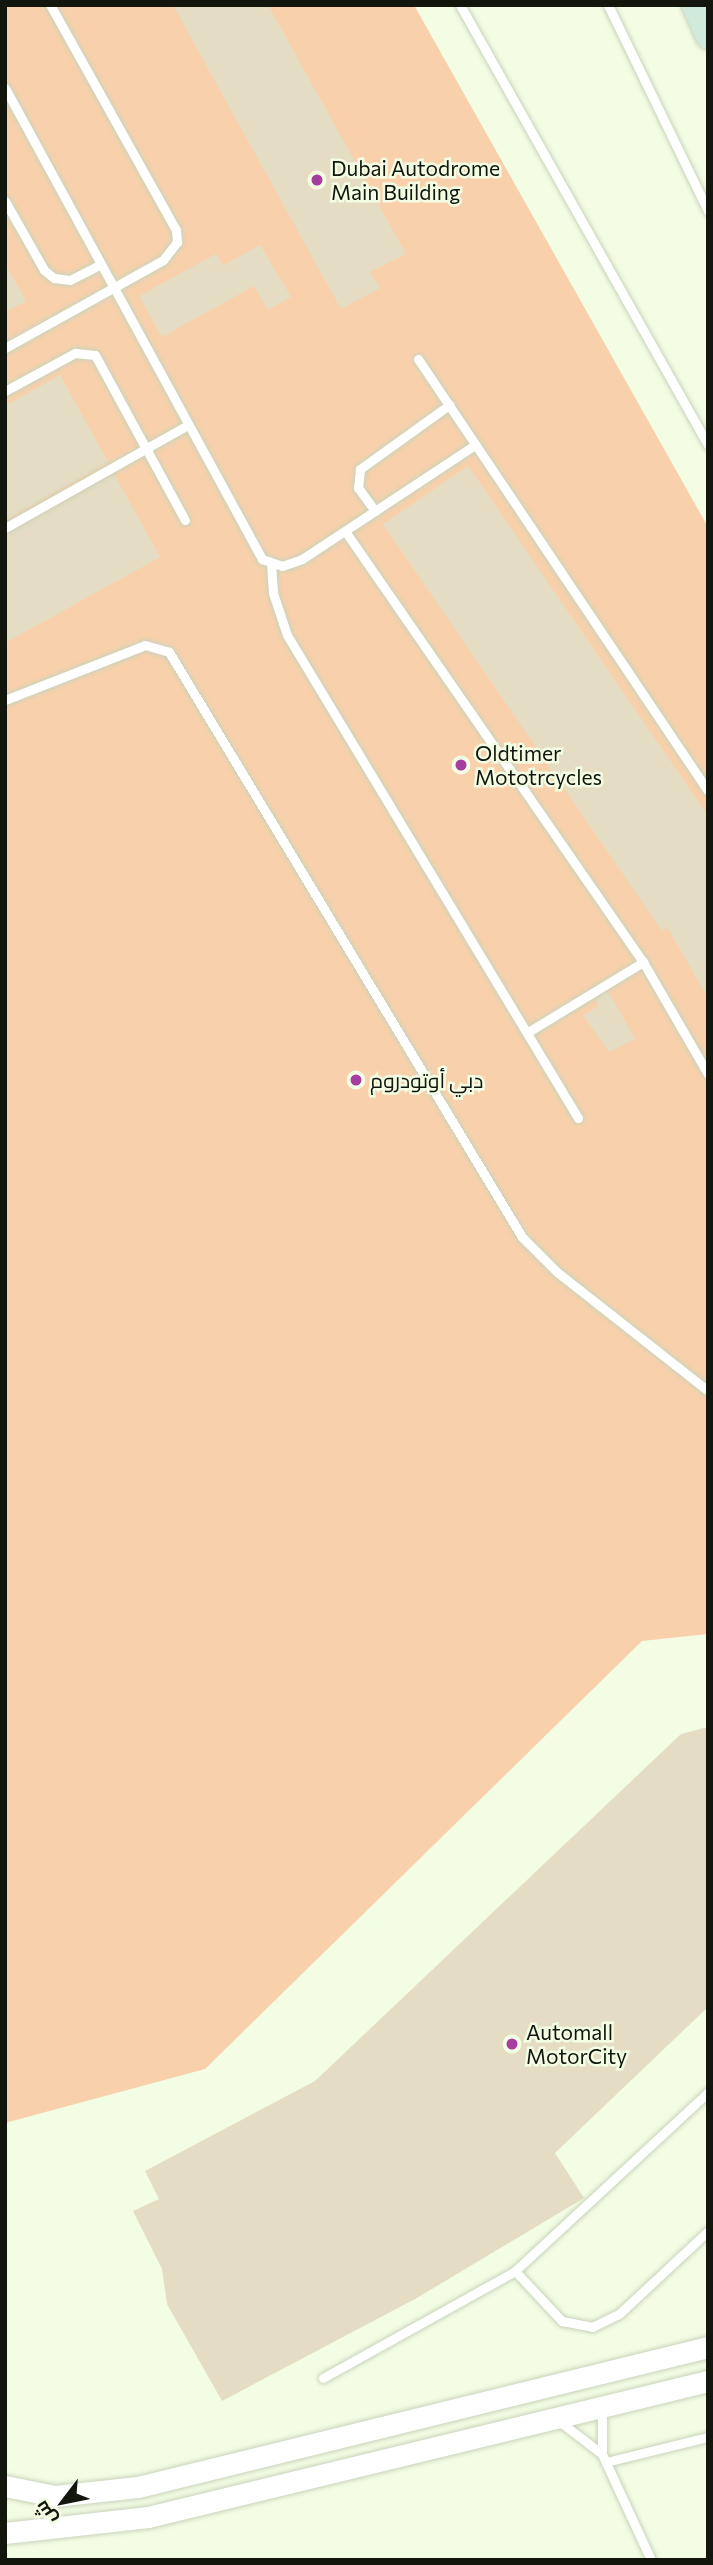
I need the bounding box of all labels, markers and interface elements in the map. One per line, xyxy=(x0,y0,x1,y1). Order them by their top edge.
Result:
place label: Dubai Autodrome Main Building xyxy=(331,155,500,205)
marker: Dubai Autodrome Main Building xyxy=(309,172,325,188)
place label: Oldtimer Mototrcycles xyxy=(475,740,602,790)
marker: Oldtimer Mototrcycles xyxy=(453,757,469,773)
place label: دبي أوتودروم xyxy=(370,1067,483,1093)
marker: دبي أوتودروم xyxy=(348,1072,364,1088)
place label: Automall MotorCity xyxy=(526,2019,627,2069)
marker: Automall MotorCity xyxy=(504,2036,520,2052)
north arrow xyxy=(28,2467,98,2537)
text: ش xyxy=(29,2497,61,2530)

